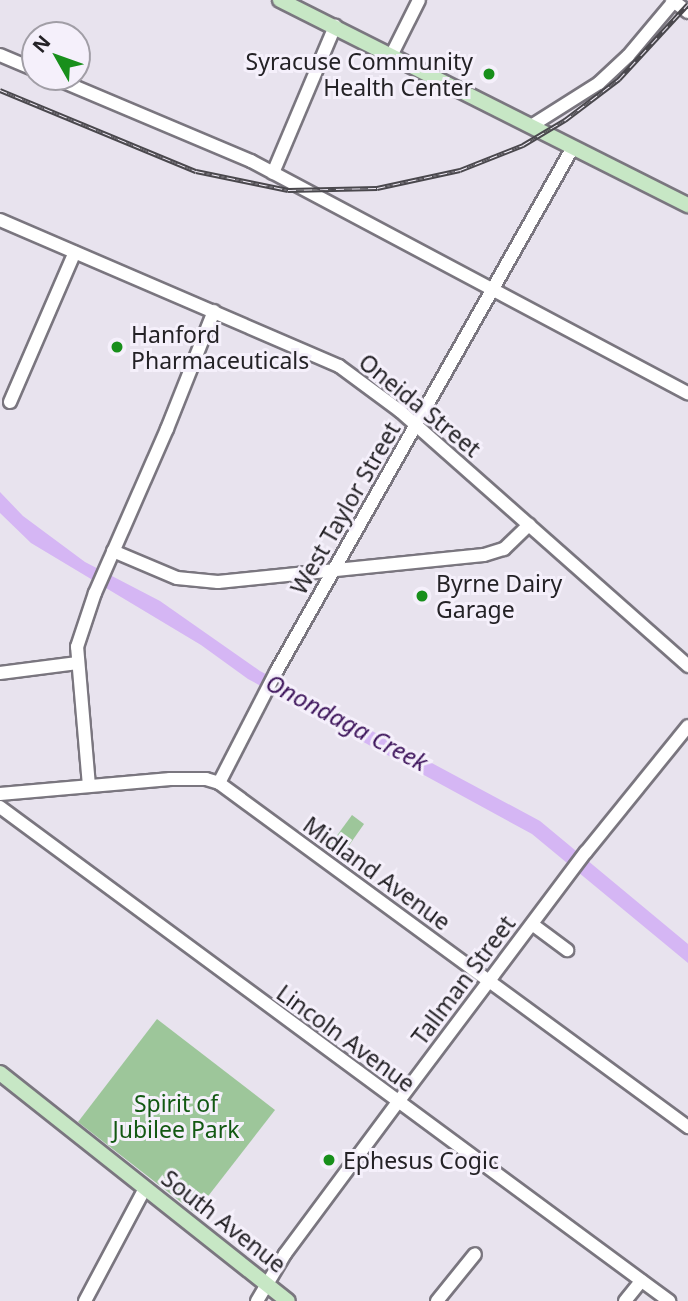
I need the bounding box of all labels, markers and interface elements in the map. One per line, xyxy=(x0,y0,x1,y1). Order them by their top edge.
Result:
north arrow xyxy=(21,21,91,91)
text: N xyxy=(27,30,56,58)
place label: Syracuse Community Health Center xyxy=(246,47,473,101)
marker: Syracuse Community Health Center xyxy=(479,64,499,84)
place label: Hanford Pharmaceuticals xyxy=(131,320,309,374)
marker: Hanford Pharmaceuticals xyxy=(109,339,125,355)
street label: Oneida Street xyxy=(354,348,486,462)
street label: West Taylor Street xyxy=(284,417,406,599)
place label: Byrne Dairy Garage xyxy=(436,569,562,623)
marker: Byrne Dairy Garage xyxy=(414,588,430,604)
water label: Onondaga Creek xyxy=(261,667,433,777)
street label: Midland Avenue xyxy=(298,810,456,936)
street label: Tallman Street xyxy=(405,910,521,1050)
street label: Lincoln Avenue xyxy=(272,979,420,1097)
park label: Spirit of Jubilee Park xyxy=(112,1089,240,1143)
place label: Ephesus Cogic xyxy=(343,1146,499,1174)
marker: Ephesus Cogic xyxy=(321,1152,337,1168)
street label: South Avenue xyxy=(156,1164,292,1278)

